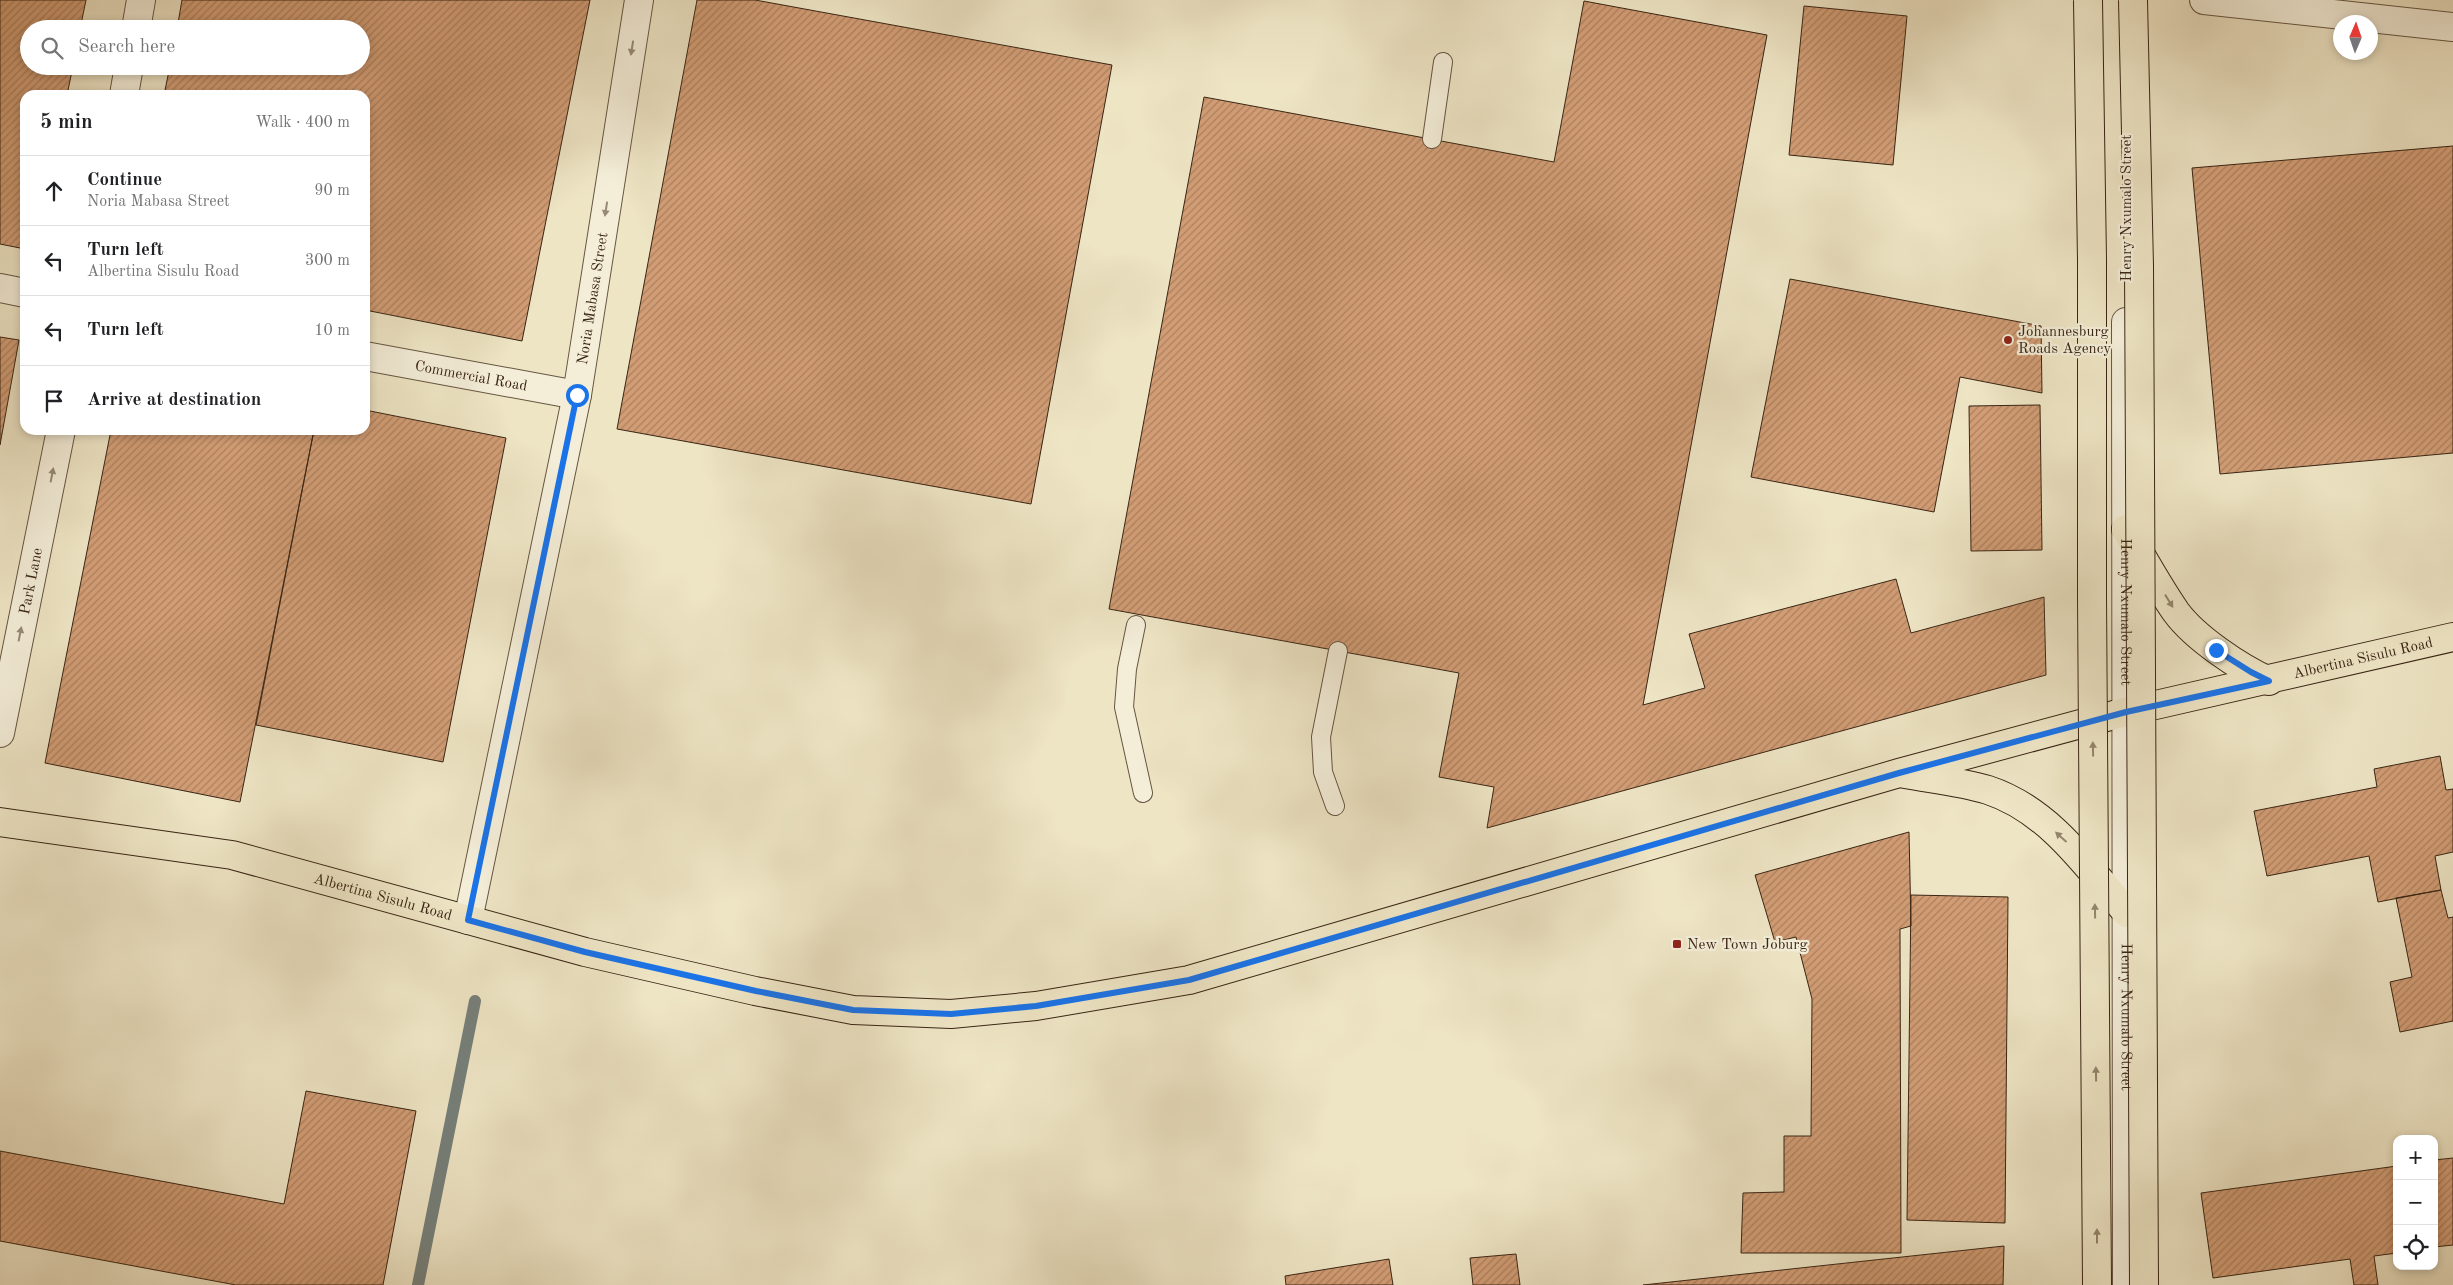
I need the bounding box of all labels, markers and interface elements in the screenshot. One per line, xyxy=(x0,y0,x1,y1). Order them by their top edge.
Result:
north arrow xyxy=(2333,15,2378,60)
search box xyxy=(20,20,370,75)
icon: search xyxy=(38,34,66,62)
text: Search here xyxy=(78,38,175,57)
one-way arrow xyxy=(627,41,635,57)
text: 5 min xyxy=(40,112,93,133)
text: Walk · 400 m xyxy=(255,115,350,131)
street label: Henry Nxumalo Street xyxy=(2120,134,2135,282)
text: Continue xyxy=(87,171,162,190)
icon: ahead xyxy=(40,177,68,205)
text: 90 m xyxy=(314,183,350,199)
text: Noria Mabasa Street xyxy=(87,194,230,210)
one-way arrow xyxy=(602,201,610,217)
street label: Noria Mabasa Street xyxy=(576,231,611,366)
text: Turn left xyxy=(87,241,164,260)
icon: left xyxy=(40,247,68,275)
text: 300 m xyxy=(305,253,350,269)
text: Albertina Sisulu Road xyxy=(87,264,239,280)
icon: left xyxy=(40,317,68,345)
text: Turn left xyxy=(87,321,164,340)
text: 10 m xyxy=(314,323,350,339)
place label: Johannesburg Roads Agency xyxy=(2018,325,2111,357)
marker: Johannesburg Roads Agency xyxy=(2002,334,2014,346)
street label: Commercial Road xyxy=(413,359,529,395)
route start xyxy=(566,384,589,407)
icon: arrive xyxy=(40,387,68,415)
text: Arrive at destination xyxy=(87,391,261,410)
one-way arrow xyxy=(48,467,56,482)
street label: Henry Nxumalo Street xyxy=(2117,538,2132,686)
street label: Park Lane xyxy=(18,547,46,616)
one-way arrow xyxy=(2165,594,2174,607)
one-way arrow xyxy=(16,626,24,642)
street label: Albertina Sisulu Road xyxy=(2292,636,2435,682)
route end xyxy=(2205,639,2228,662)
one-way arrow xyxy=(2089,741,2097,757)
one-way arrow xyxy=(2055,831,2067,843)
street label: Albertina Sisulu Road xyxy=(312,872,454,924)
one-way arrow xyxy=(2090,903,2098,919)
marker: New Town Joburg xyxy=(1671,938,1683,950)
place label: New Town Joburg xyxy=(1687,938,1808,953)
street label: Henry Nxumalo Street xyxy=(2118,943,2133,1091)
one-way arrow xyxy=(2092,1066,2100,1082)
map controls xyxy=(2393,1135,2438,1270)
button: + xyxy=(2393,1135,2438,1180)
button: − xyxy=(2393,1180,2438,1225)
button: locate xyxy=(2393,1225,2438,1270)
one-way arrow xyxy=(2093,1228,2101,1244)

